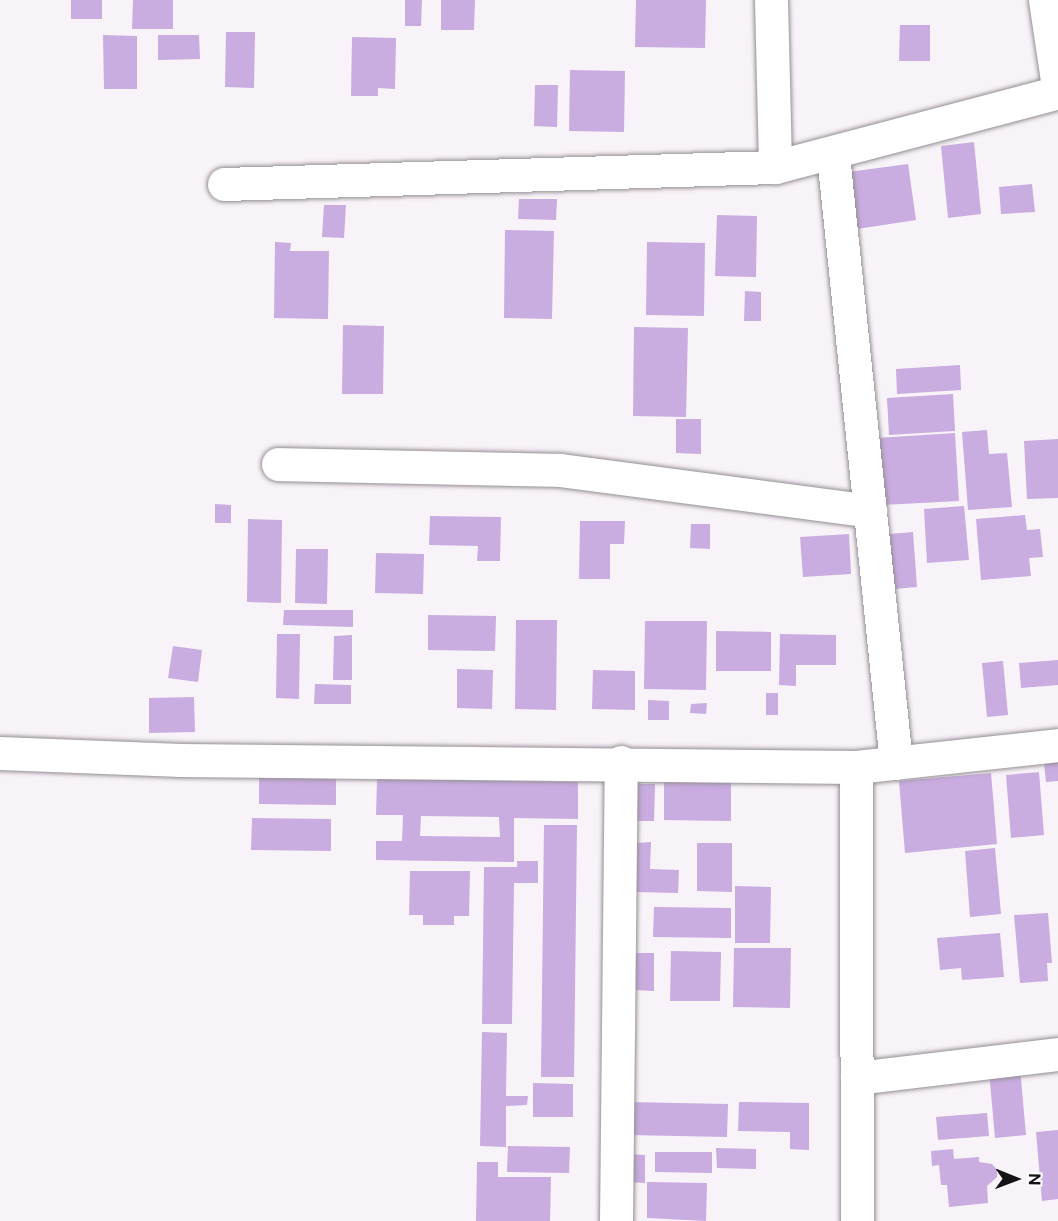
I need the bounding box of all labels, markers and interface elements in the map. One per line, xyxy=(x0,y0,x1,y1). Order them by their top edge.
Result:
north arrow xyxy=(986,1149,1046,1209)
text: N xyxy=(1025,1173,1044,1186)

